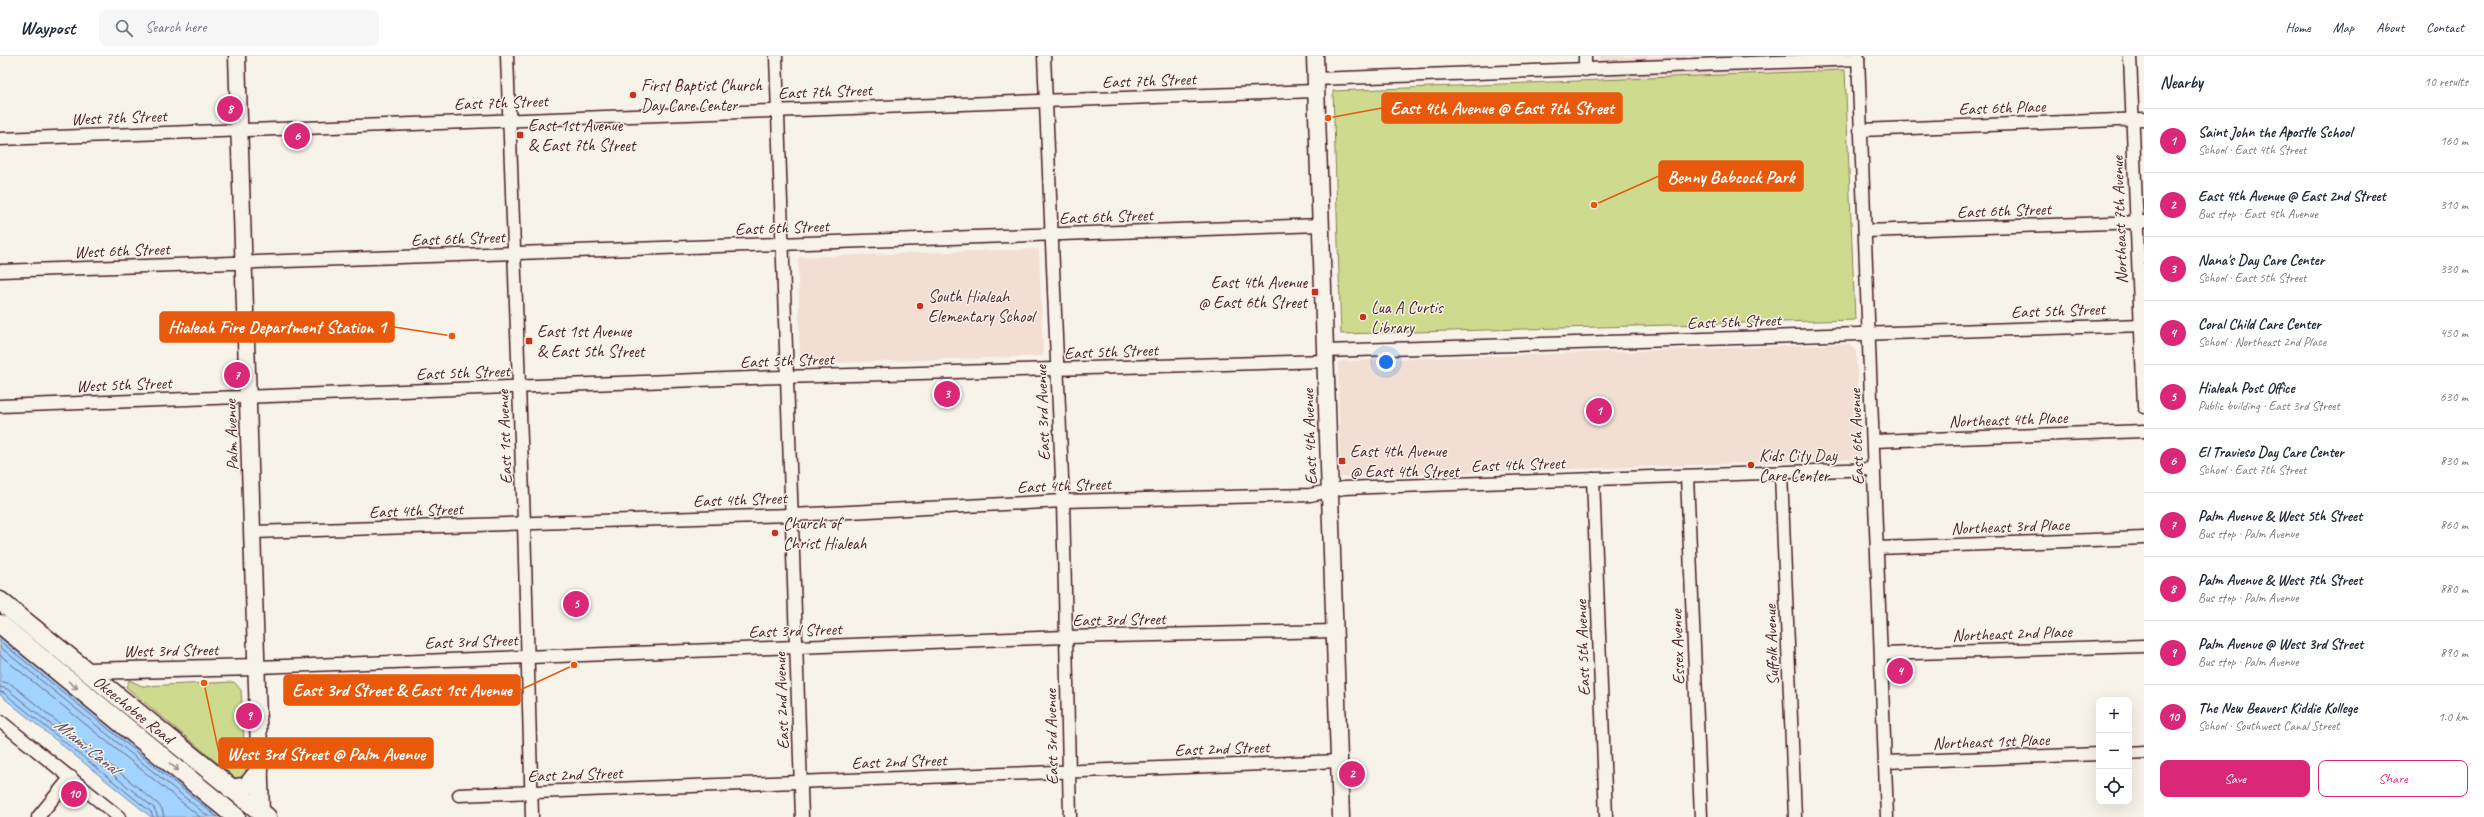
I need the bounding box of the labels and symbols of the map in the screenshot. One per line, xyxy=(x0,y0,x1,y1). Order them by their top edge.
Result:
street label: East 7th Street xyxy=(1102,68,1199,93)
place label: First Baptist Church Day Care Center xyxy=(641,75,763,116)
street label: East 7th Street xyxy=(778,79,875,104)
street label: East 7th Street xyxy=(454,90,551,115)
marker: First Baptist Church Day Care Center xyxy=(628,90,638,100)
callout: East 4th Avenue @ East 7th Street xyxy=(1382,93,1622,123)
pin: 8 xyxy=(217,94,243,124)
street label: East 6th Place xyxy=(1958,95,2047,120)
text: East 4th Avenue @ East 7th Street xyxy=(1390,97,1616,119)
street label: West 7th Street xyxy=(71,105,169,130)
place label: East 1st Avenue & East 7th Street xyxy=(528,115,638,156)
pin: 6 xyxy=(284,121,310,151)
marker: East 1st Avenue & East 7th Street xyxy=(515,130,525,140)
street label: Northeast 7th Avenue xyxy=(2107,154,2132,284)
callout: Benny Babcock Park xyxy=(1659,161,1803,191)
text: Benny Babcock Park xyxy=(1667,166,1797,188)
street label: East 6th Street xyxy=(1957,198,2054,223)
street label: East 6th Street xyxy=(1059,204,1156,229)
street label: East 6th Street xyxy=(735,215,832,240)
street label: East 6th Street xyxy=(411,226,508,251)
street label: West 6th Street xyxy=(74,238,172,263)
place label: East 4th Avenue @ East 6th Street xyxy=(1198,272,1309,313)
place label: South Hialeah Elementary School xyxy=(928,286,1037,327)
marker: East 4th Avenue @ East 6th Street xyxy=(1310,287,1320,297)
place label: Lua A Curtis Library xyxy=(1371,297,1445,338)
street label: East 5th Street xyxy=(2011,298,2108,323)
marker: South Hialeah Elementary School xyxy=(915,301,925,311)
street label: East 5th Street xyxy=(1687,309,1784,334)
callout: Hialeah Fire Department Station 1 xyxy=(160,312,394,342)
marker: Lua A Curtis Library xyxy=(1358,312,1368,322)
text: Hialeah Fire Department Station 1 xyxy=(168,316,388,338)
place label: East 1st Avenue & East 5th Street xyxy=(537,321,647,362)
marker: East 1st Avenue & East 5th Street xyxy=(524,336,534,346)
street label: East 5th Street xyxy=(1064,339,1161,364)
street label: East 5th Street xyxy=(740,348,837,373)
your location xyxy=(1376,352,1396,372)
pin: 7 xyxy=(224,360,250,390)
street label: East 5th Street xyxy=(416,360,513,385)
street label: East 3rd Avenue xyxy=(1030,363,1055,461)
street label: West 5th Street xyxy=(76,372,174,397)
pin: 3 xyxy=(934,379,960,409)
street label: East 4th Avenue xyxy=(1297,387,1322,485)
street label: East 6th Avenue xyxy=(1844,387,1869,485)
street label: East 1st Avenue xyxy=(492,388,517,484)
pin: 1 xyxy=(1586,396,1612,426)
street label: Palm Avenue xyxy=(220,398,243,471)
street label: Northeast 4th Place xyxy=(1948,407,2069,432)
place label: East 4th Avenue @ East 4th Street xyxy=(1350,441,1461,482)
place label: Kids City Day Care Center xyxy=(1759,445,1838,486)
street label: East 4th Street xyxy=(1471,452,1568,477)
marker: East 4th Avenue @ East 4th Street xyxy=(1337,456,1347,466)
marker: Kids City Day Care Center xyxy=(1746,460,1756,470)
street label: East 4th Street xyxy=(1017,473,1114,498)
street label: East 4th Street xyxy=(693,487,790,512)
street label: East 4th Street xyxy=(369,498,466,523)
place label: Church of Christ Hialeah xyxy=(783,513,867,554)
street label: Northeast 3rd Place xyxy=(1951,514,2071,539)
marker: Church of Christ Hialeah xyxy=(770,528,780,538)
pin: 5 xyxy=(563,589,589,619)
street label: East 5th Avenue xyxy=(1570,598,1595,696)
street label: Suffolk Avenue xyxy=(1760,603,1783,686)
street label: East 3rd Street xyxy=(1072,608,1168,631)
street label: Essex Avenue xyxy=(1666,608,1689,685)
street label: East 3rd Street xyxy=(748,618,844,643)
street label: Northeast 2nd Place xyxy=(1952,621,2074,646)
street label: East 3rd Street xyxy=(424,629,520,654)
street label: West 3rd Street xyxy=(123,639,221,662)
street label: East 2nd Avenue xyxy=(769,651,794,750)
pin: 4 xyxy=(1887,656,1913,686)
street label: Okeechobee Road xyxy=(89,671,180,750)
callout: East 3rd Street & East 1st Avenue xyxy=(284,675,520,705)
text: East 3rd Street & East 1st Avenue xyxy=(292,679,514,701)
one-way arrow xyxy=(68,680,79,689)
street label: East 3rd Avenue xyxy=(1040,688,1063,785)
pin: 9 xyxy=(236,701,262,731)
water label: Miami Canal xyxy=(50,713,128,782)
street label: Northeast 1st Place xyxy=(1932,729,2051,754)
street label: East 2nd Street xyxy=(1174,736,1272,761)
callout: West 3rd Street @ Palm Avenue xyxy=(219,738,433,768)
text: West 3rd Street @ Palm Avenue xyxy=(227,743,427,765)
street label: East 2nd Street xyxy=(851,749,949,774)
pin: 2 xyxy=(1339,759,1365,789)
street label: East 2nd Street xyxy=(527,762,625,787)
one-way arrow xyxy=(168,763,179,771)
pin: 10 xyxy=(61,779,87,809)

